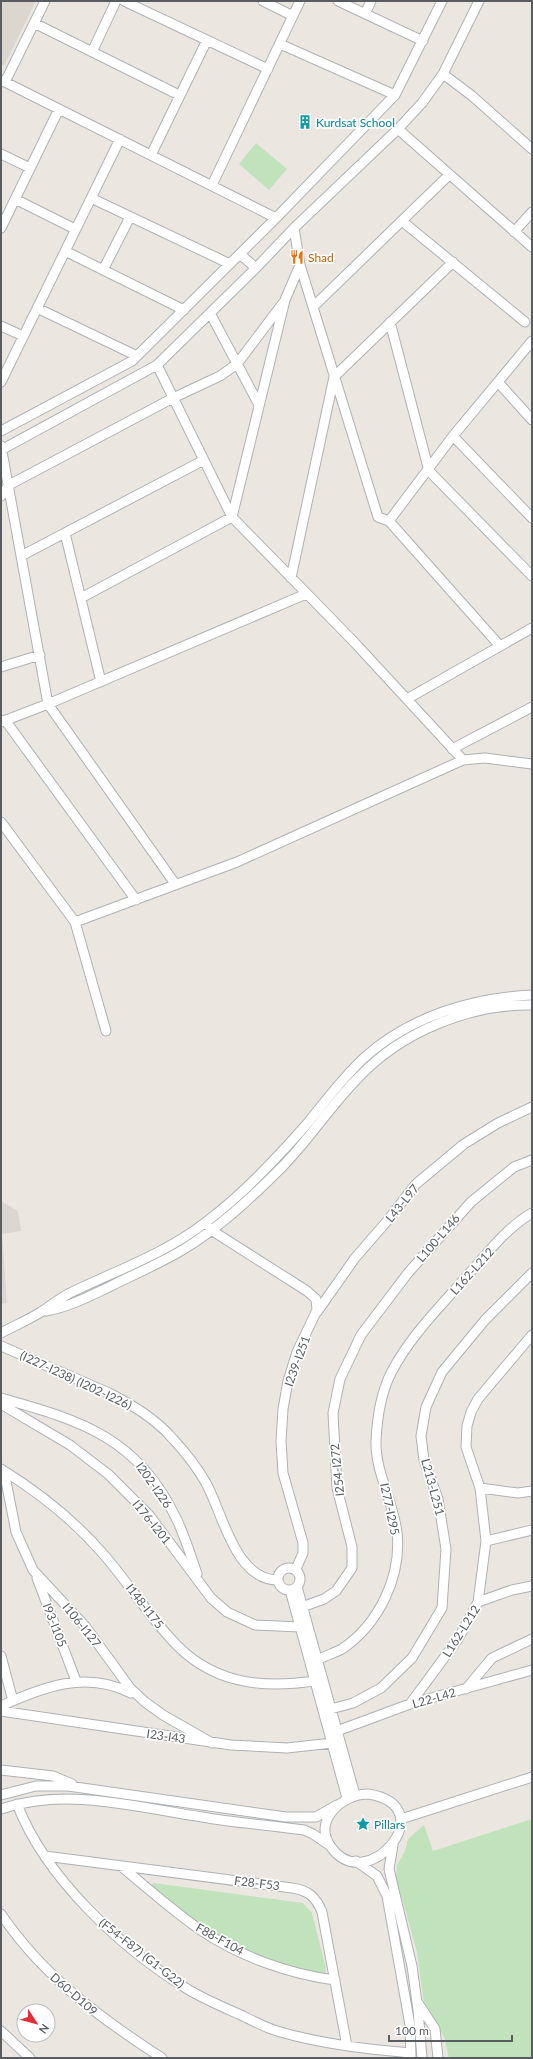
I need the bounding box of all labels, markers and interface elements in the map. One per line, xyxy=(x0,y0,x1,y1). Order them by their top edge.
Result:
building icon: Kurdsat School xyxy=(297,114,313,130)
place label: Kurdsat School xyxy=(316,115,395,130)
restaurant icon: Shad xyxy=(289,249,305,265)
place label: Shad xyxy=(308,250,334,265)
street label: L43-L97 xyxy=(382,1181,422,1225)
street label: L100-L146 xyxy=(413,1211,463,1265)
street label: L162-L212 xyxy=(447,1244,497,1298)
street label: I239-I251 xyxy=(281,1334,313,1388)
street label: (I227-I238) (I202-I226) xyxy=(18,1347,134,1413)
street label: I254-I272 xyxy=(327,1443,347,1497)
street label: L213-L251 xyxy=(418,1457,448,1517)
street label: I202-I226 xyxy=(133,1459,175,1511)
street label: I277-I295 xyxy=(377,1482,403,1536)
street label: I176-I201 xyxy=(130,1497,175,1547)
street label: I148-I175 xyxy=(123,1581,167,1632)
street label: I106-I127 xyxy=(60,1600,105,1650)
street label: I93-I105 xyxy=(40,1601,70,1649)
street label: L162-L212 xyxy=(439,1602,483,1660)
street label: L22-L42 xyxy=(410,1685,458,1711)
street label: I23-I43 xyxy=(146,1726,186,1746)
place icon: Pillars xyxy=(355,1816,371,1832)
place label: Pillars xyxy=(374,1817,405,1832)
street label: F28-F53 xyxy=(233,1873,281,1893)
street label: (F54-F87) (G1-G22) xyxy=(96,1915,188,1991)
street label: F88-F104 xyxy=(193,1920,247,1958)
street label: D60-D109 xyxy=(47,1969,101,2019)
north arrow xyxy=(16,2003,56,2043)
scale bar xyxy=(389,2017,512,2043)
text: N xyxy=(37,2022,52,2036)
text: 100 m xyxy=(395,2023,429,2038)

